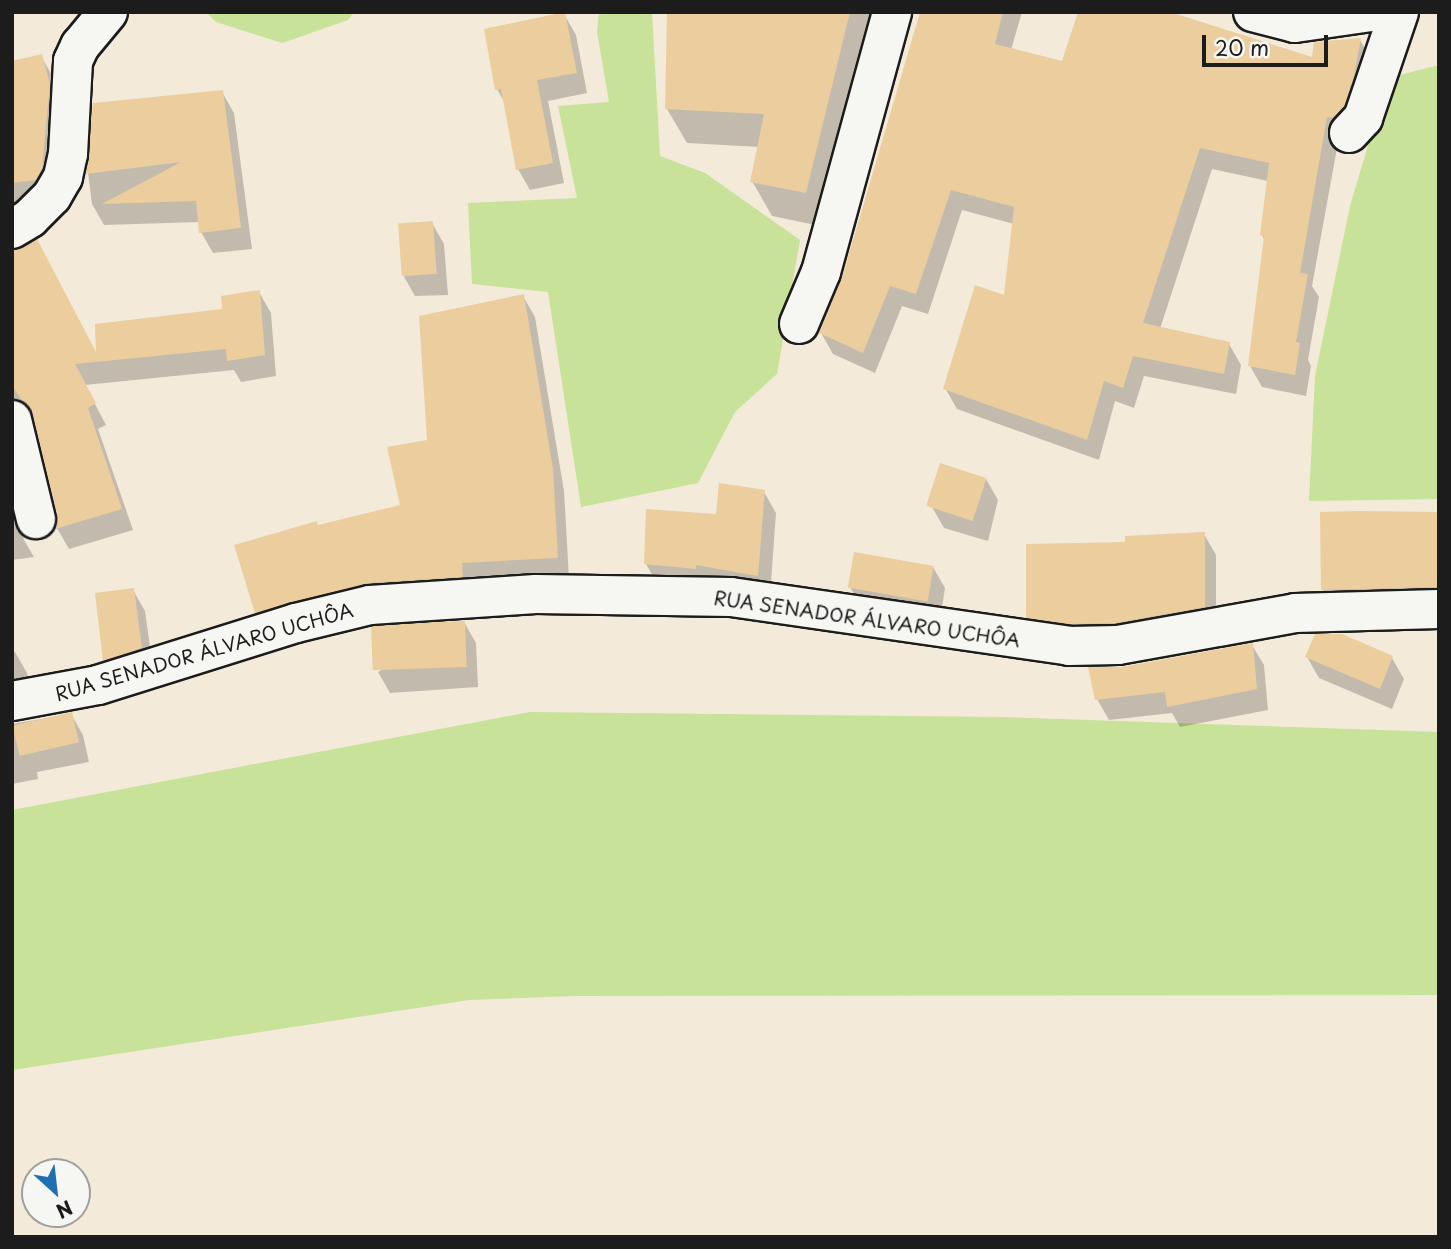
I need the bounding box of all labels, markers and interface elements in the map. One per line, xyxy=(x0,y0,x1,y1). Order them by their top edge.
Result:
scale bar xyxy=(1206,21,1332,65)
text: 20 m xyxy=(1215,31,1269,63)
street label: RUA SENADOR ÁLVARO UCHÔA xyxy=(710,586,1024,652)
street label: RUA SENADOR ÁLVARO UCHÔA xyxy=(50,598,358,706)
north arrow xyxy=(21,1158,91,1228)
text: N xyxy=(52,1194,78,1226)

